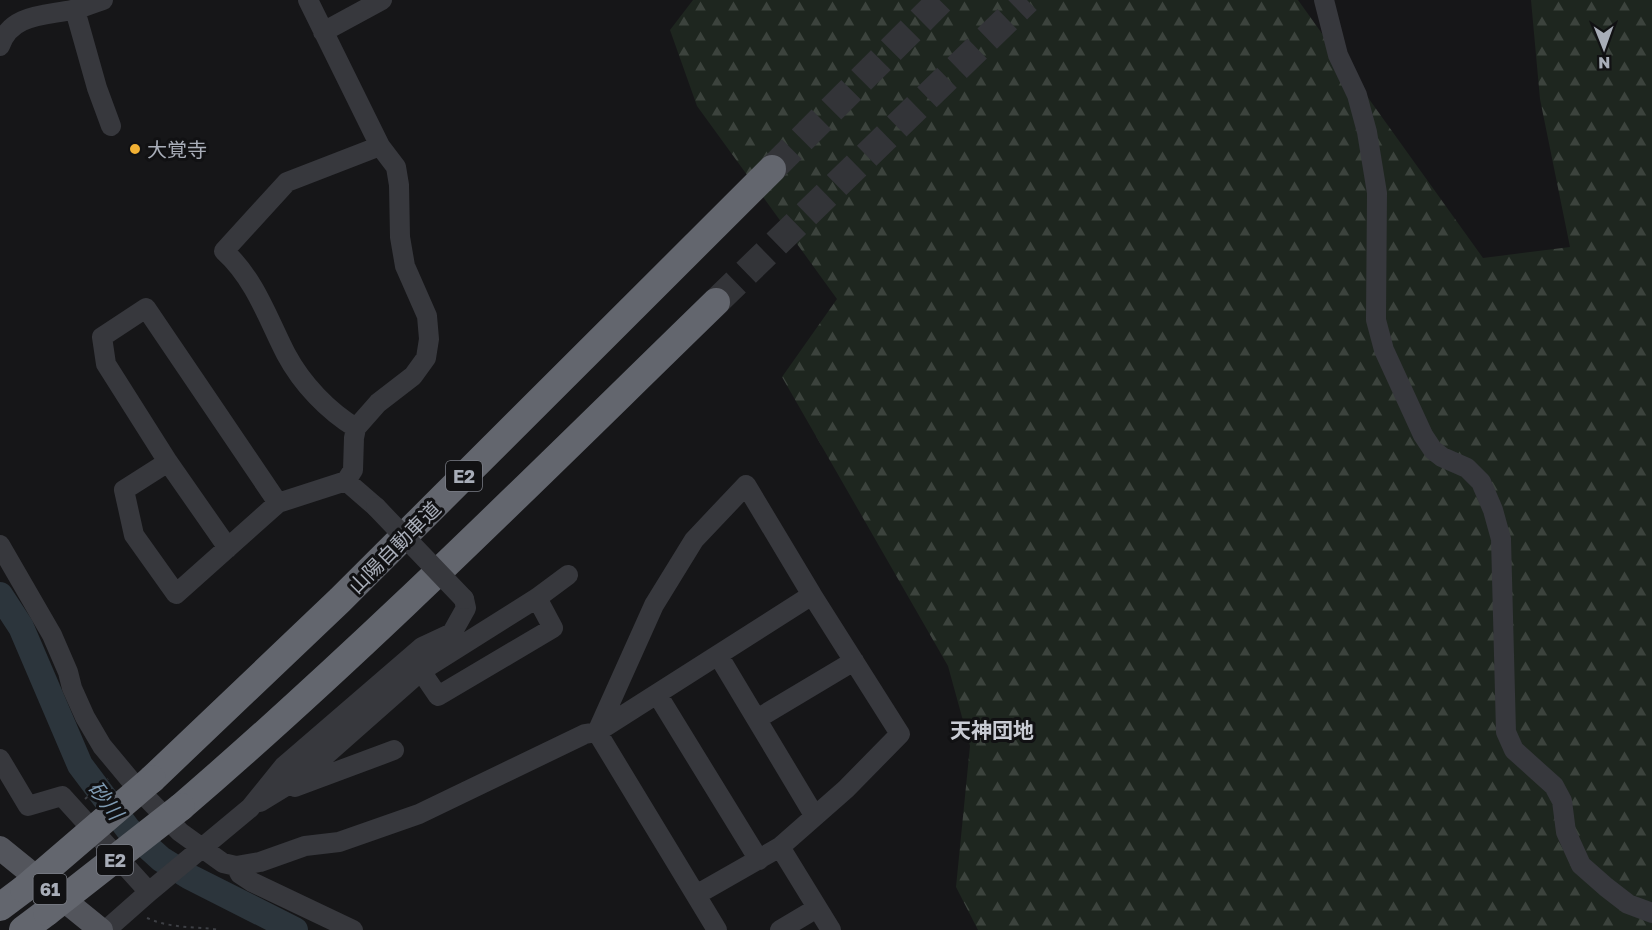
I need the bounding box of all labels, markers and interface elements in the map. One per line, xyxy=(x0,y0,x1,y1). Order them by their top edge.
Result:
north arrow xyxy=(1574,18,1634,78)
text: N xyxy=(1598,53,1611,73)
place label: 大覚寺 xyxy=(147,137,207,161)
marker: 大覚寺 xyxy=(128,142,142,156)
road number: E2 xyxy=(446,461,482,491)
street label: 山陽自動車道 xyxy=(343,496,445,598)
district label: 天神団地 xyxy=(950,717,1034,743)
water label: 砂川 xyxy=(83,775,130,826)
road number: E2 xyxy=(97,845,133,875)
road number: 61 xyxy=(34,874,66,904)

